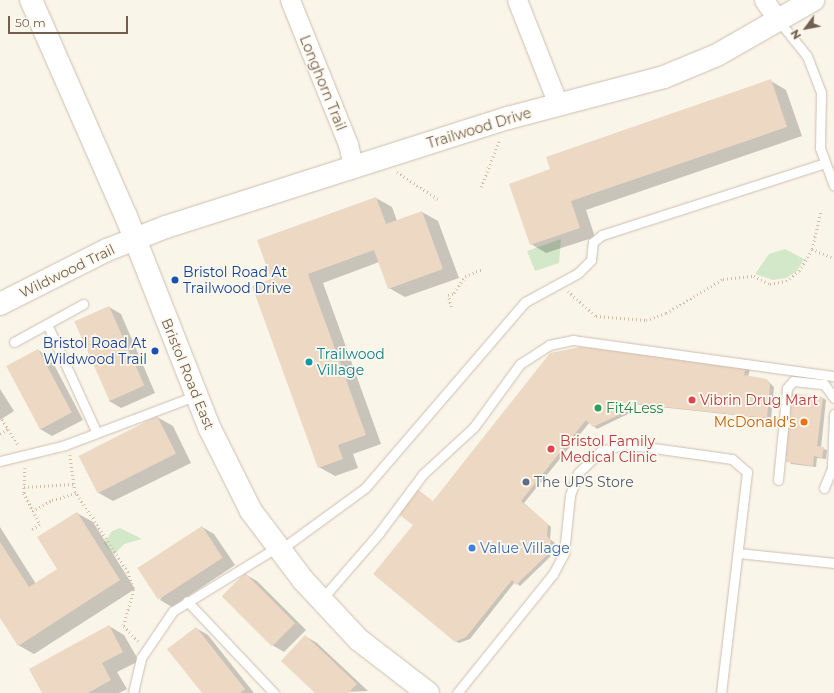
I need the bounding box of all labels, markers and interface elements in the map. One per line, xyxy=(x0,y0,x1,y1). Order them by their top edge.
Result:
scale bar xyxy=(10,8,130,34)
north arrow xyxy=(786,8,826,48)
text: 50 m xyxy=(15,15,46,30)
text: N xyxy=(788,27,804,42)
street label: Longhorn Trail xyxy=(296,33,350,133)
street label: Trailwood Drive xyxy=(425,104,533,152)
street label: Wildwood Trail xyxy=(17,241,117,301)
place label: Bristol Road At Trailwood Drive xyxy=(183,264,291,296)
marker: Bristol Road At Trailwood Drive xyxy=(170,275,180,285)
street label: Bristol Road East xyxy=(158,316,218,432)
place label: Bristol Road At Wildwood Trail xyxy=(43,335,147,368)
marker: Bristol Road At Wildwood Trail xyxy=(150,346,160,356)
place label: Trailwood Village xyxy=(317,346,385,378)
marker: Trailwood Village xyxy=(304,357,314,367)
place label: Vibrin Drug Mart xyxy=(700,392,818,408)
marker: Vibrin Drug Mart xyxy=(687,395,697,405)
place label: Fit4Less xyxy=(606,400,663,416)
marker: Fit4Less xyxy=(593,403,603,413)
place label: McDonald's xyxy=(714,414,796,430)
marker: McDonald's xyxy=(799,417,809,427)
place label: Bristol Family Medical Clinic xyxy=(560,433,657,466)
marker: Bristol Family Medical Clinic xyxy=(545,443,557,455)
place label: The UPS Store xyxy=(534,474,634,490)
marker: The UPS Store xyxy=(521,477,531,487)
place label: Value Village xyxy=(480,540,570,556)
marker: Value Village xyxy=(467,543,477,553)

